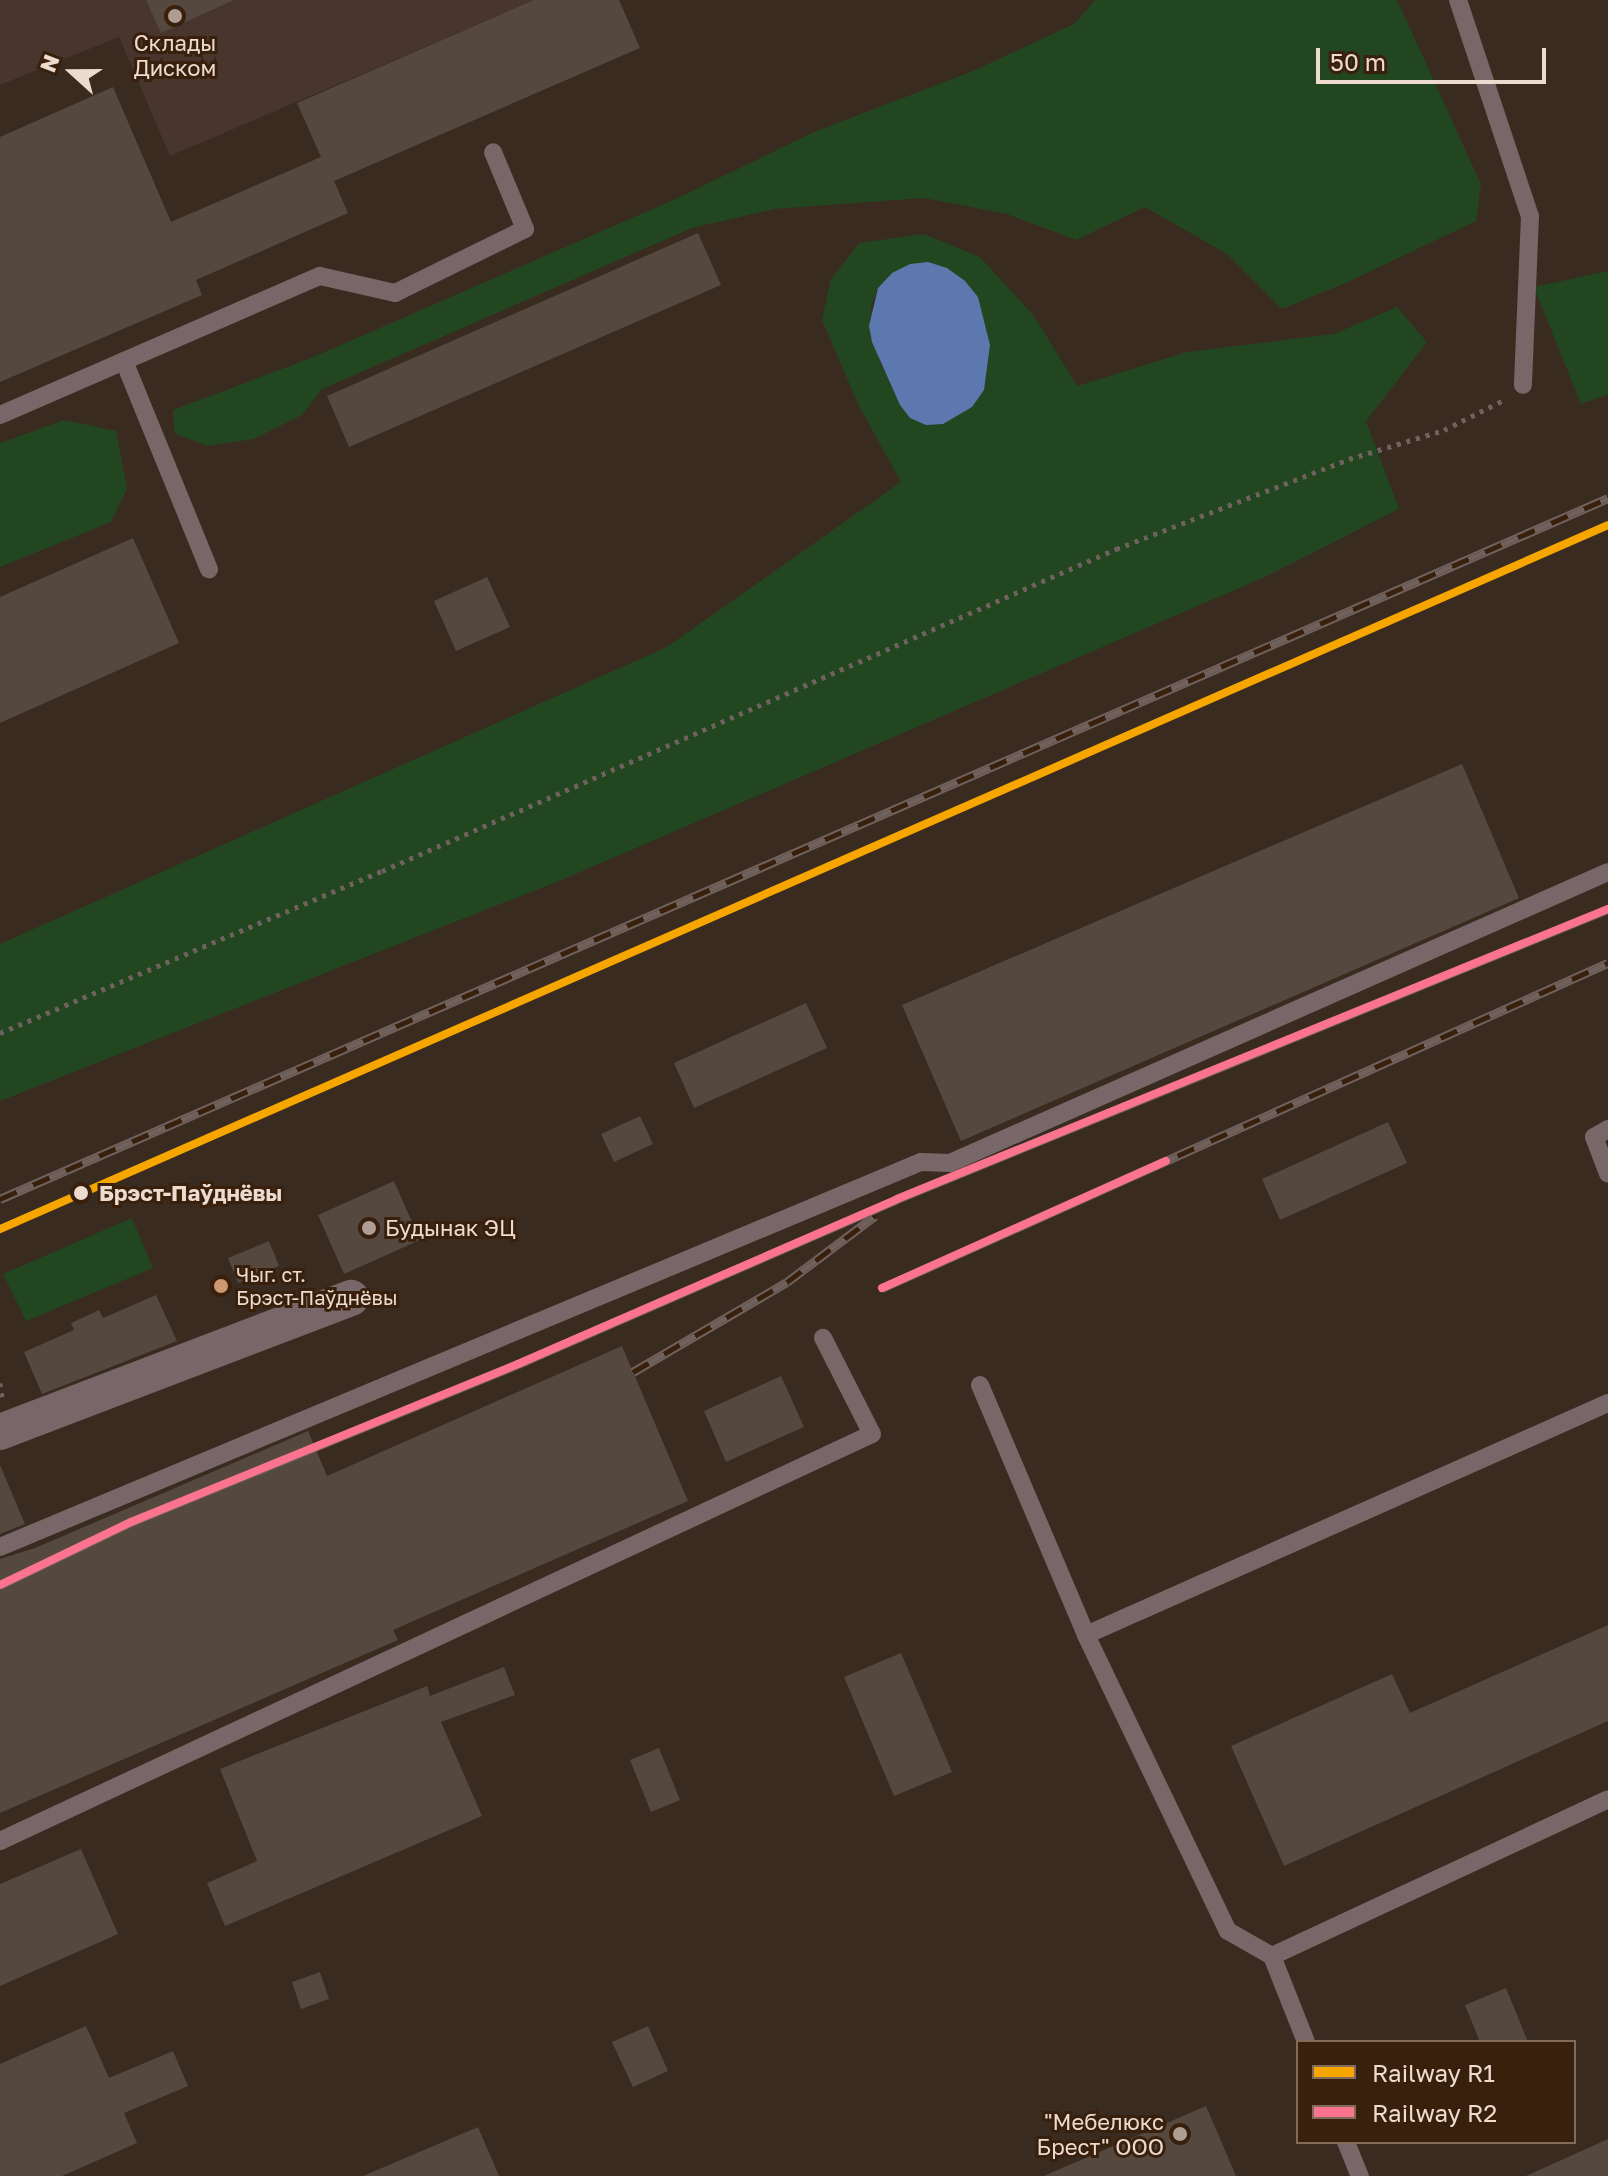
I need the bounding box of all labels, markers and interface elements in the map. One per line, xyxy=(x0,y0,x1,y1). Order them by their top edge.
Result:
marker: Склады Диском xyxy=(166,7,184,25)
place label: Склады Диском xyxy=(134,29,216,80)
north arrow xyxy=(32,32,112,112)
scale bar xyxy=(1320,32,1550,82)
text: 50 m xyxy=(1330,47,1386,76)
text: N xyxy=(34,51,65,76)
place label: Брэст-Паўднёвы xyxy=(99,1180,282,1206)
marker: Брэст-Паўднёвы xyxy=(70,1182,92,1204)
place label: Будынак ЭЦ xyxy=(385,1215,516,1241)
marker: Будынак ЭЦ xyxy=(360,1219,378,1237)
place label: Чыг. ст. Брэст-Паўднёвы xyxy=(236,1262,397,1309)
marker: Чыг. ст. Брэст-Паўднёвы xyxy=(213,1278,229,1294)
legend xyxy=(1296,2040,1576,2144)
text: Railway R1 xyxy=(1372,2058,1495,2087)
text: Railway R2 xyxy=(1372,2098,1497,2127)
place label: "Мебелюкс Брест" ООО xyxy=(1037,2108,1164,2160)
marker: "Мебелюкс Брест" ООО xyxy=(1171,2125,1189,2143)

